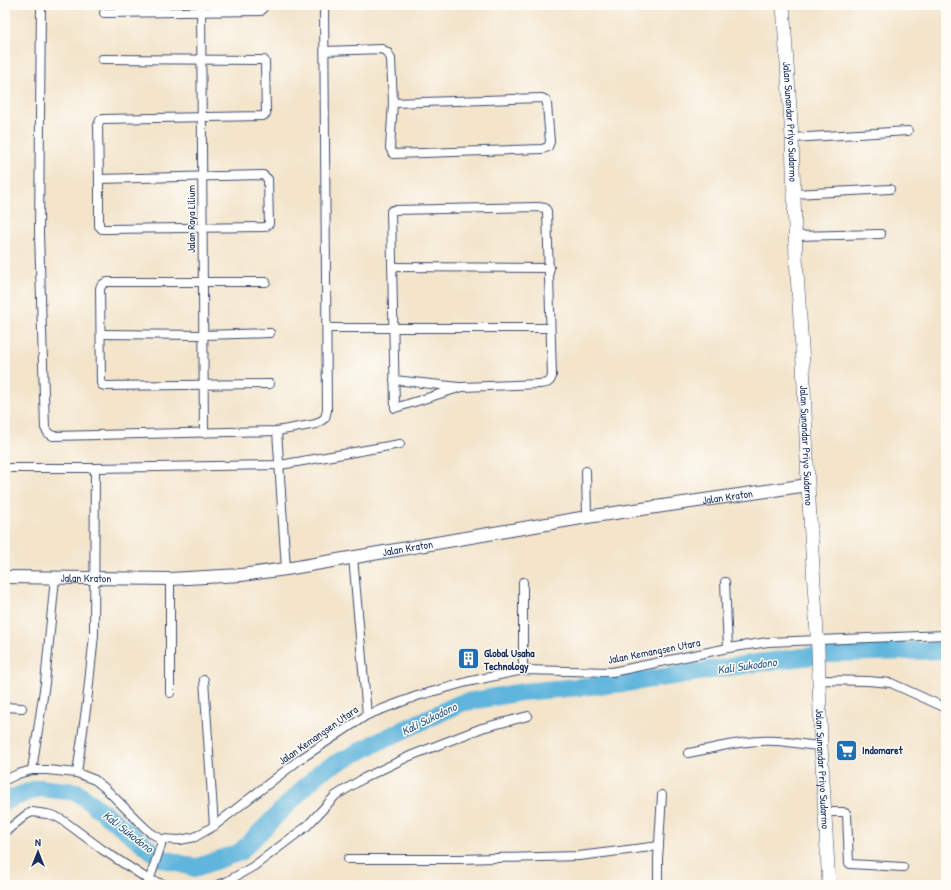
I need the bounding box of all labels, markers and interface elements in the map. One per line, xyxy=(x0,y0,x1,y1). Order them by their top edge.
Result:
street label: Jalan Sunandar Priyo Sudarmo xyxy=(780,61,800,183)
street label: Jalan Raya Lilium xyxy=(184,185,198,253)
street label: Jalan Sunandar Priyo Sudarmo xyxy=(797,385,816,506)
street label: Jalan Kraton xyxy=(701,486,754,507)
street label: Jalan Kraton xyxy=(382,537,434,559)
street label: Jalan Kraton xyxy=(61,571,111,585)
street label: Jalan Kemangsen Utara xyxy=(607,635,702,667)
building icon: Global Usaha Technology xyxy=(456,646,482,672)
place label: Global Usaha Technology xyxy=(483,646,535,674)
water label: Kali Sukodono xyxy=(716,653,779,678)
water label: Kali Sukodono xyxy=(398,697,460,739)
street label: Jalan Kemangsen Utara xyxy=(276,702,361,768)
street label: Jalan Sunandar Priyo Sudarmo xyxy=(813,709,833,830)
supermarket icon: Indomaret xyxy=(833,737,859,763)
place label: Indomaret xyxy=(862,743,904,757)
water label: Kali Sukodono xyxy=(100,807,158,857)
north arrow xyxy=(18,832,58,872)
text: N xyxy=(35,835,41,849)

